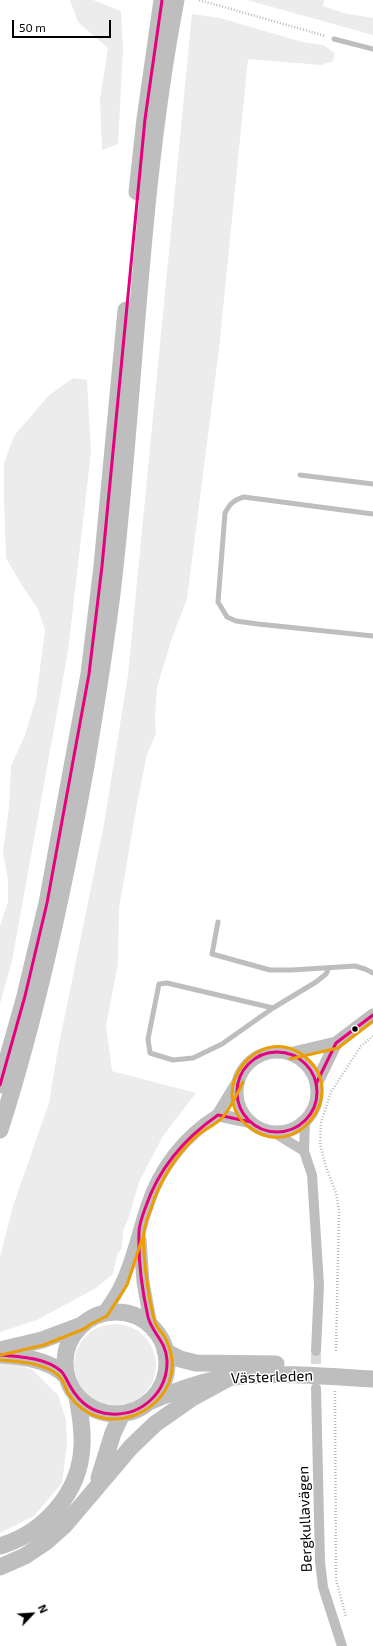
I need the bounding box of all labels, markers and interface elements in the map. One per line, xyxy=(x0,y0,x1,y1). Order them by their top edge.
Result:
scale bar xyxy=(14,12,113,38)
text: 50 m xyxy=(19,20,46,34)
unlabelled marker xyxy=(350,1024,360,1034)
street label: Västerleden xyxy=(231,1367,313,1387)
street label: Bergkullavägen xyxy=(294,1466,316,1572)
north arrow xyxy=(12,1594,52,1634)
text: N xyxy=(36,1602,51,1615)

